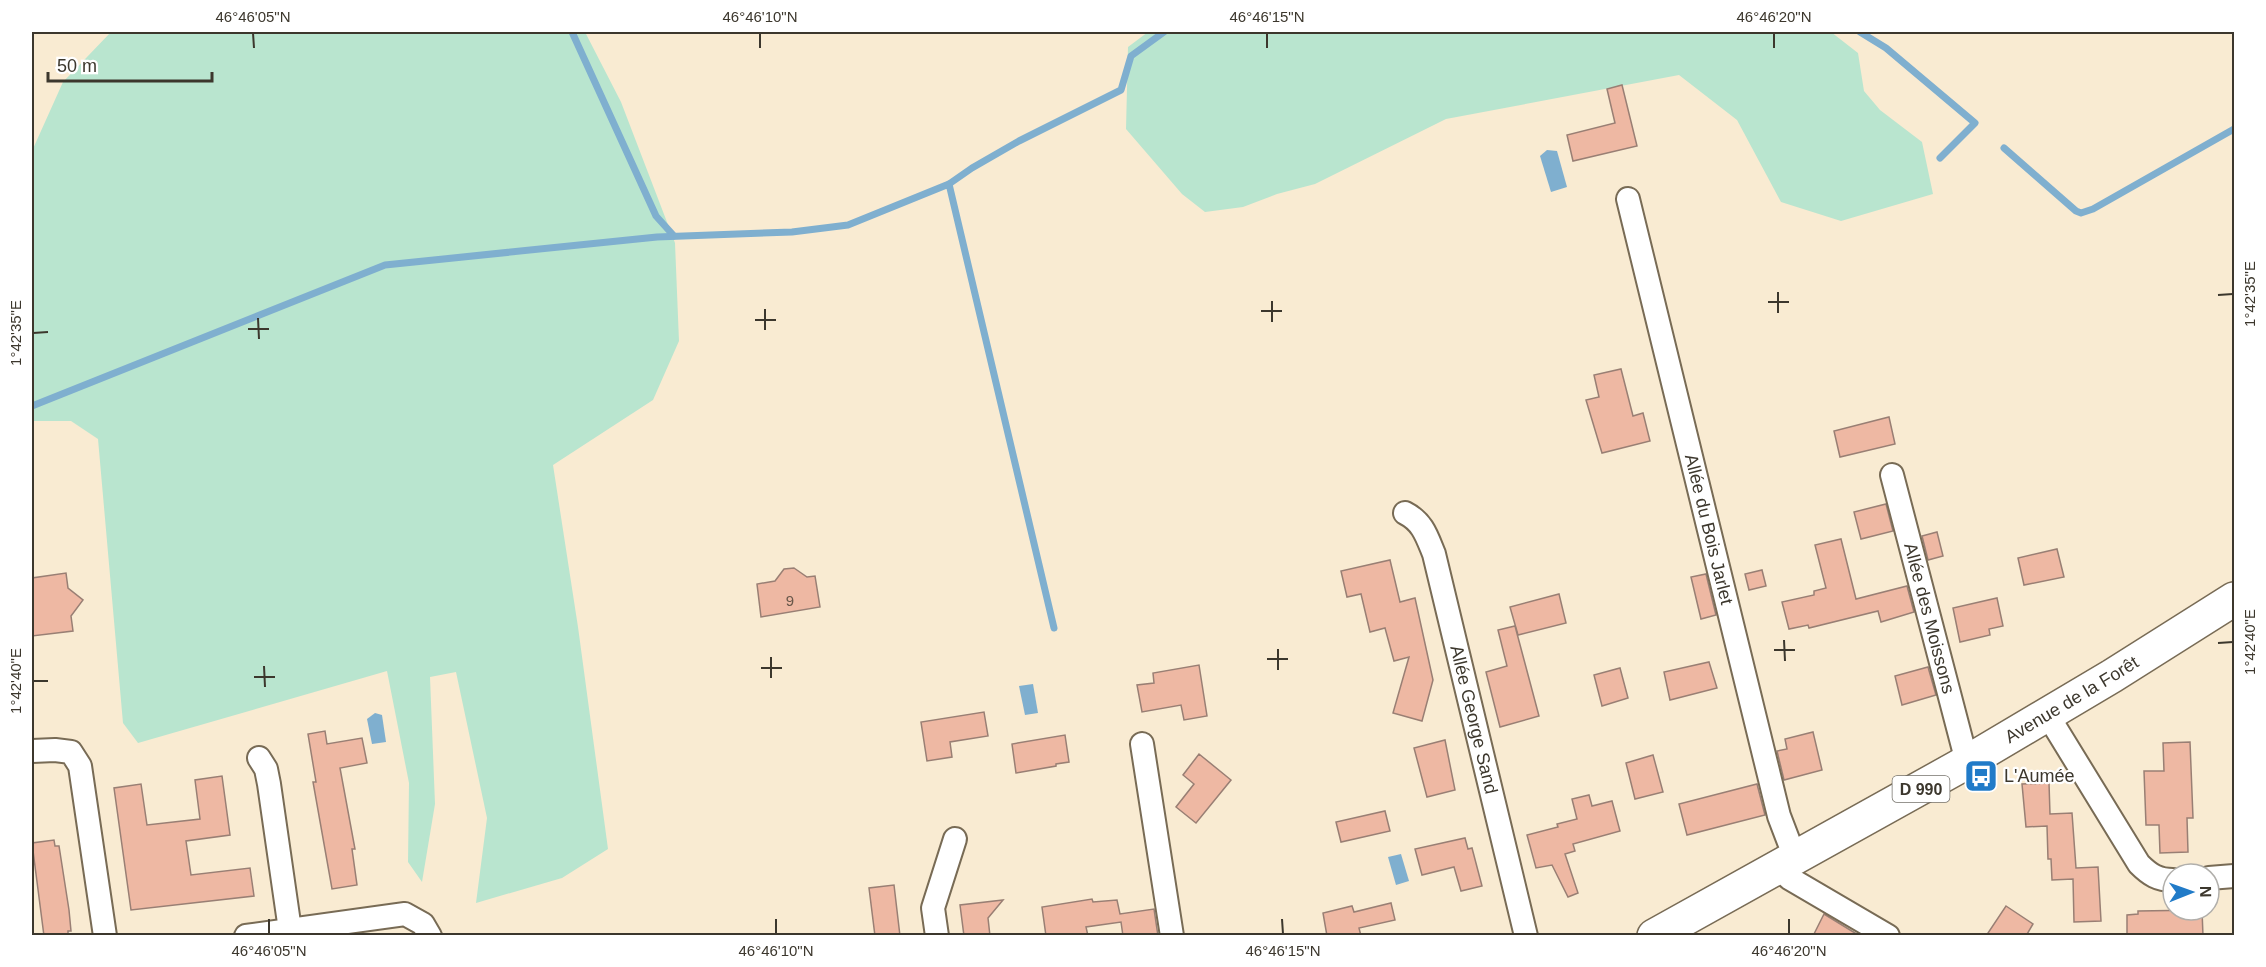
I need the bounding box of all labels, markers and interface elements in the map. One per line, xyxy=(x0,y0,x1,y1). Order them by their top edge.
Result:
text: 46°46'05"N xyxy=(215,8,291,25)
text: 46°46'10"N xyxy=(722,8,798,25)
text: 46°46'15"N xyxy=(1229,8,1305,25)
text: 46°46'20"N xyxy=(1736,8,1812,25)
scale bar xyxy=(48,45,212,83)
text: 50 m xyxy=(57,56,97,76)
text: 1°42'35"E xyxy=(2241,261,2258,327)
text: 1°42'35"E xyxy=(7,300,24,366)
street label: Allée du Bois Jarlet xyxy=(1681,452,1737,607)
street label: Allée des Moissons xyxy=(1900,541,1959,696)
house number: 9 xyxy=(786,592,794,609)
text: 1°42'40"E xyxy=(2241,609,2258,675)
street label: Allée George Sand xyxy=(1446,643,1501,796)
text: 1°42'40"E xyxy=(7,648,24,714)
street label: Avenue de la Forêt xyxy=(2001,652,2142,747)
bus stop icon: L'Aumée xyxy=(1963,758,1999,794)
place label: L'Aumée xyxy=(2004,766,2074,786)
road number: D 990 xyxy=(1892,776,1950,802)
north arrow xyxy=(2161,862,2221,922)
text: N xyxy=(2197,886,2214,898)
text: 46°46'05"N xyxy=(231,942,307,959)
text: 46°46'10"N xyxy=(738,942,814,959)
text: 46°46'15"N xyxy=(1245,942,1321,959)
text: 46°46'20"N xyxy=(1751,942,1827,959)

